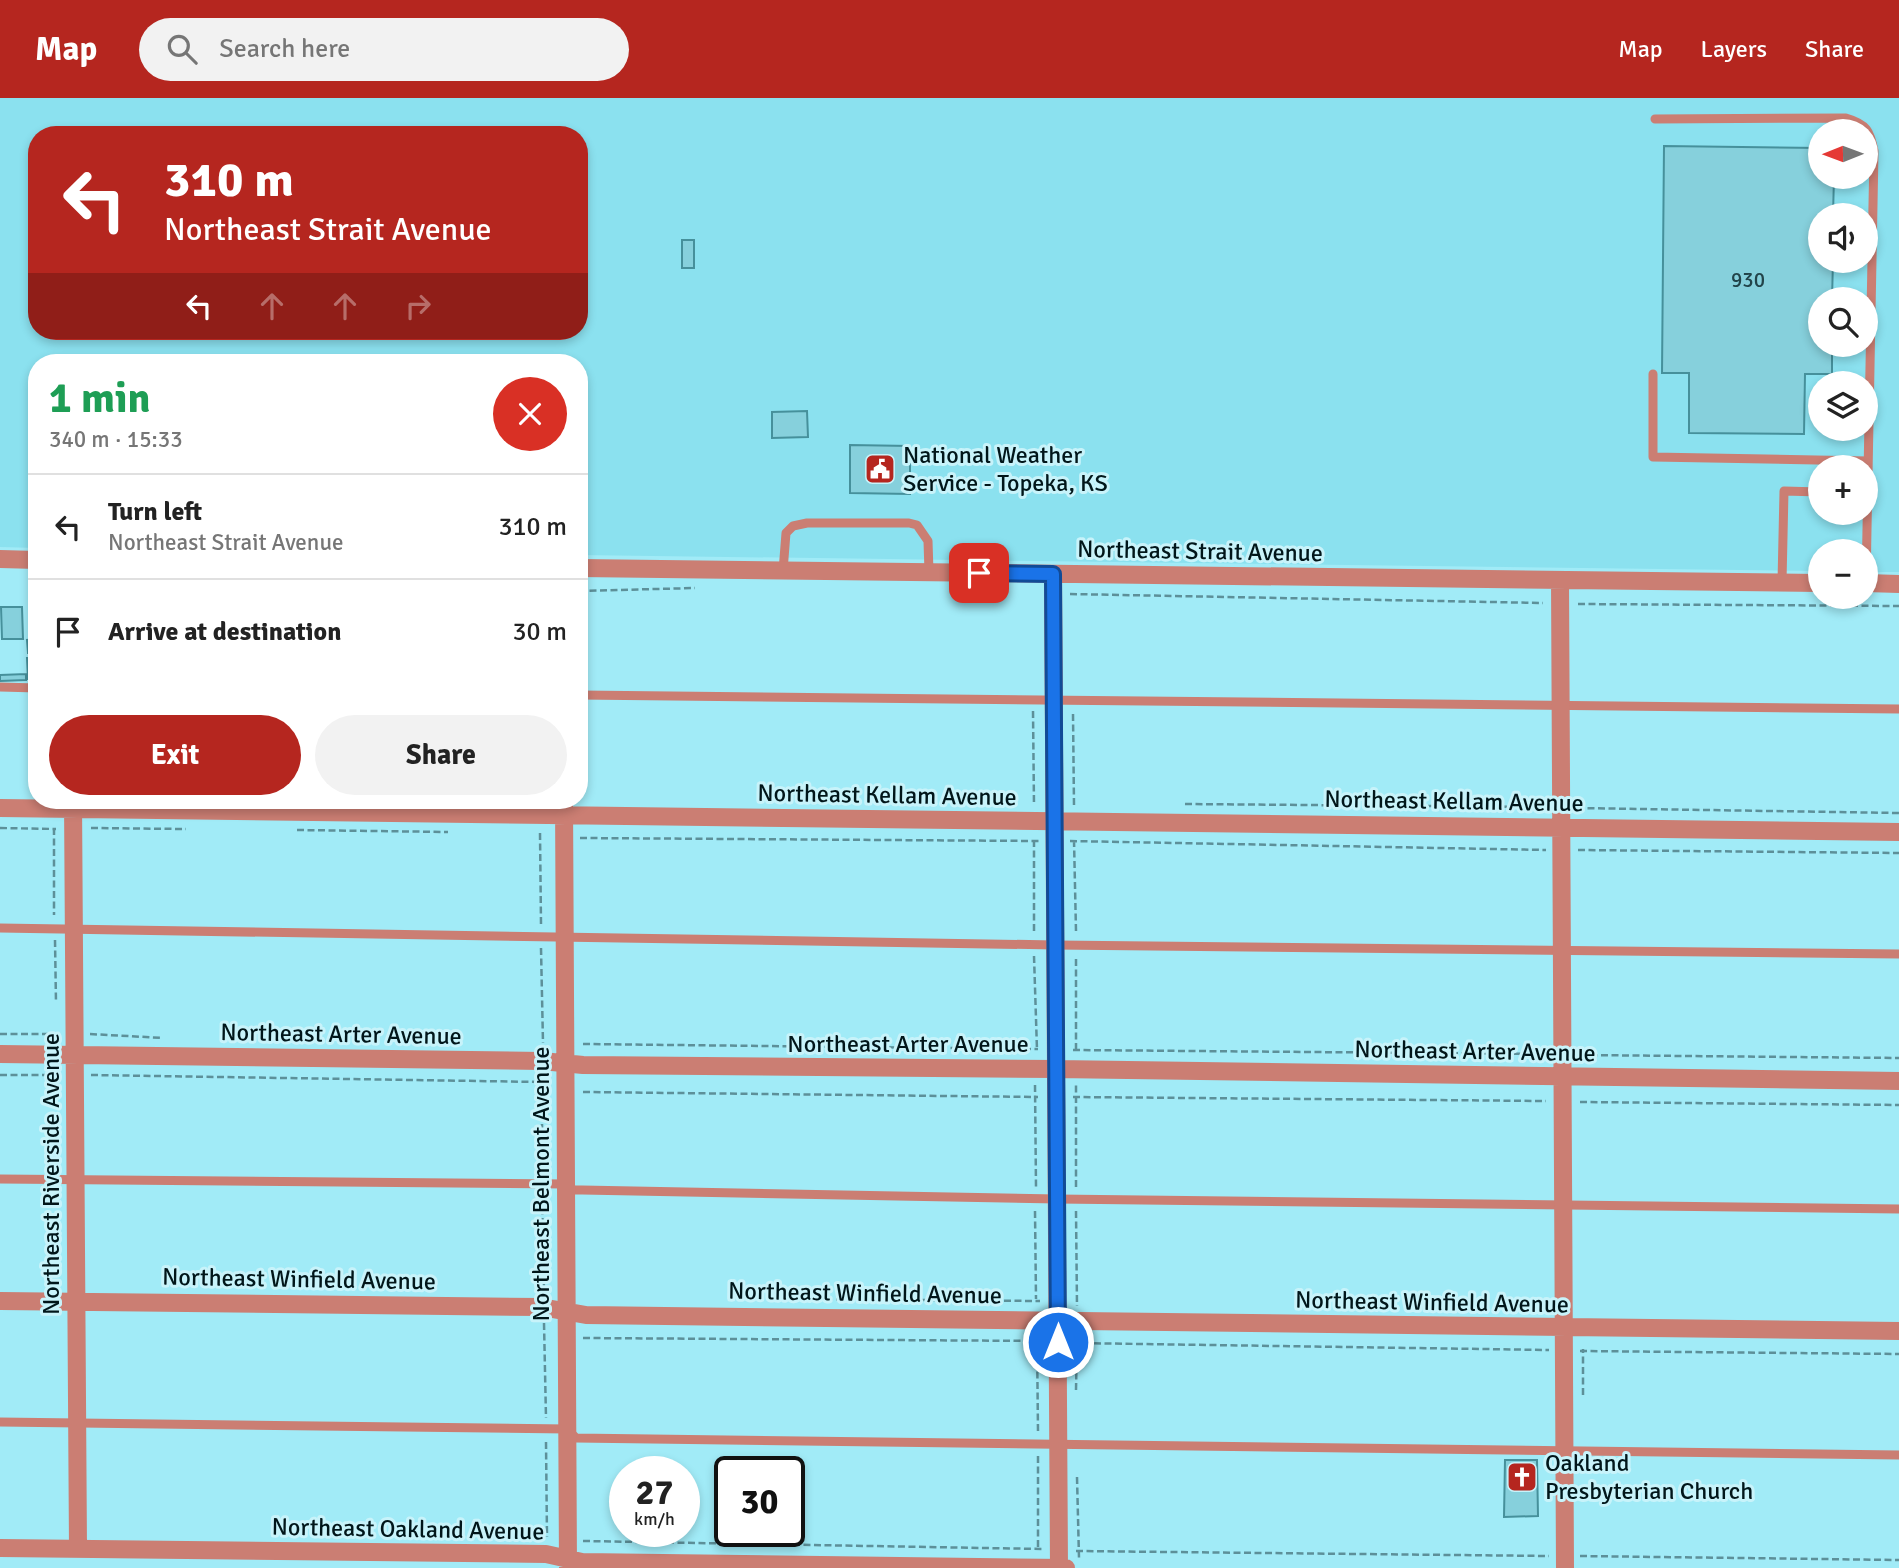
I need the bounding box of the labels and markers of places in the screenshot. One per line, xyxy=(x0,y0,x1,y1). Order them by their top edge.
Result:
place label: National Weather Service - Topeka, KS xyxy=(903,440,1108,498)
public building icon: National Weather Service - Topeka, KS xyxy=(863,452,897,486)
pin xyxy=(949,543,1009,603)
place label: Oakland Presbyterian Church xyxy=(1545,1448,1753,1506)
church icon: Oakland Presbyterian Church xyxy=(1505,1460,1539,1494)

